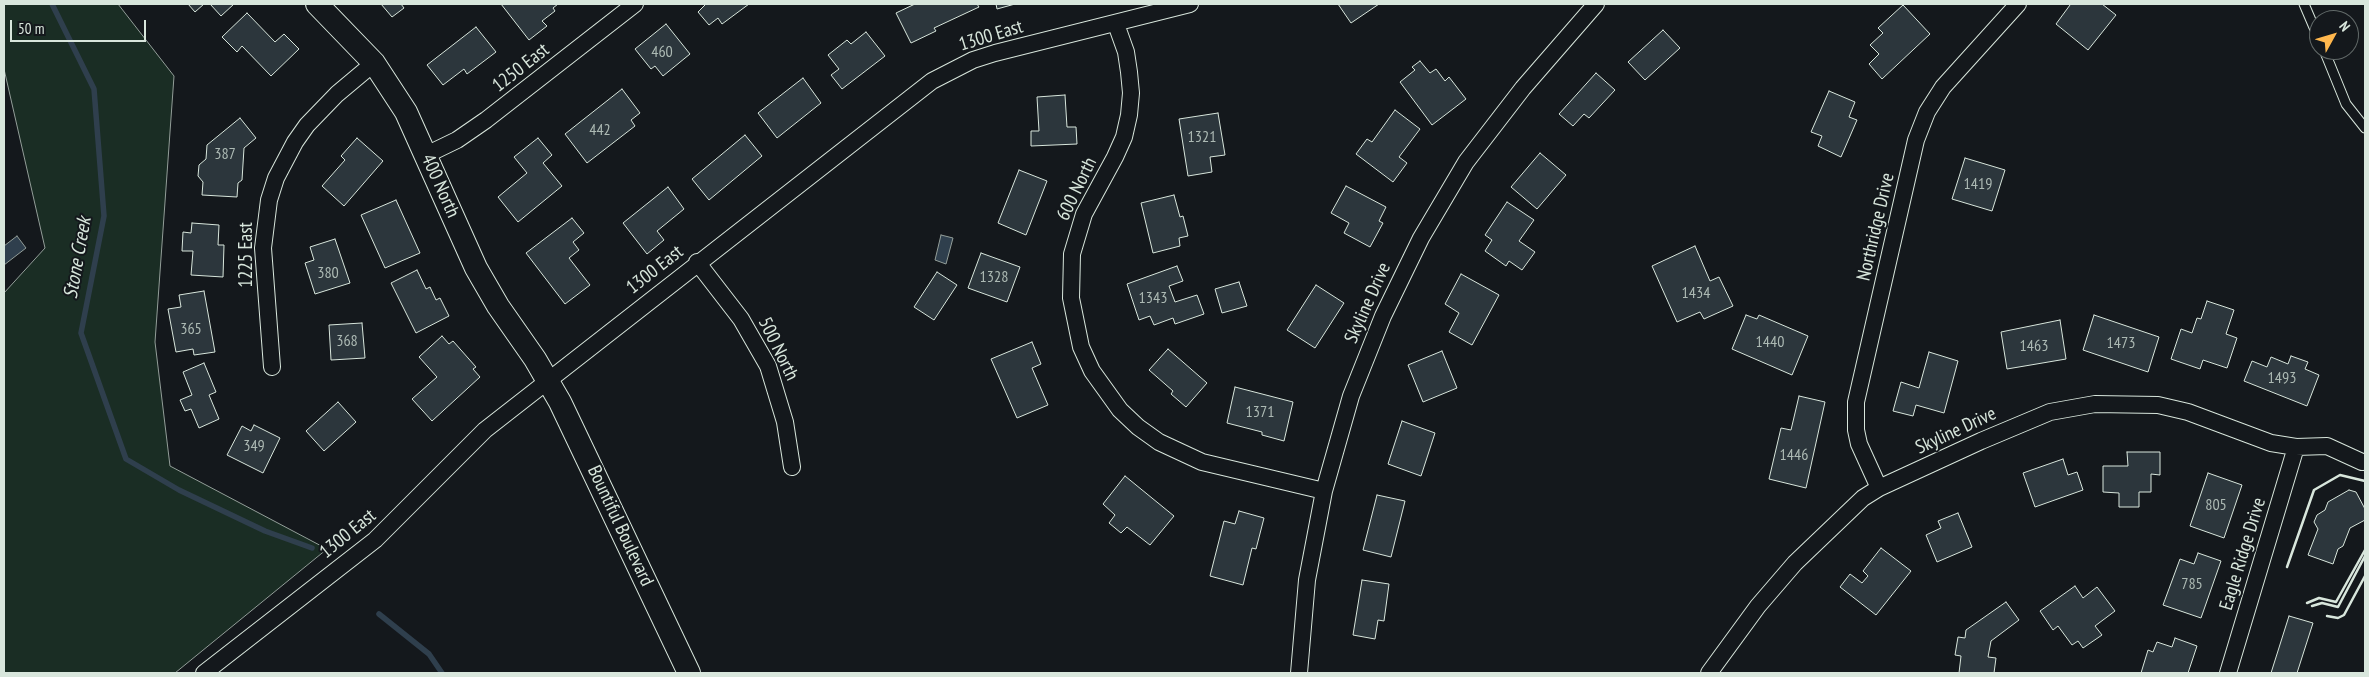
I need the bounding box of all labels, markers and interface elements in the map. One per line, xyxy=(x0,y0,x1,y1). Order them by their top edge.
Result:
scale bar xyxy=(12,10,149,42)
north arrow xyxy=(2309,10,2359,60)
street label: 1300 East xyxy=(956,16,1026,56)
text: N xyxy=(2336,18,2354,35)
text: 50 m xyxy=(18,19,44,38)
street label: 1250 East xyxy=(488,39,554,97)
house number: 460 xyxy=(651,42,673,62)
house number: 442 xyxy=(589,120,611,140)
house number: 1321 xyxy=(1188,127,1216,147)
house number: 387 xyxy=(214,144,236,164)
street label: 400 North xyxy=(416,151,464,221)
street label: 600 North xyxy=(1052,154,1102,224)
street label: Northridge Drive xyxy=(1853,171,1899,283)
house number: 1419 xyxy=(1964,174,1992,194)
water label: Stone Creek xyxy=(59,215,97,301)
street label: 1225 East xyxy=(236,222,258,288)
street label: 1300 East xyxy=(622,241,688,299)
street label: Skyline Drive xyxy=(1340,259,1396,347)
house number: 380 xyxy=(317,263,339,283)
house number: 1328 xyxy=(980,267,1008,287)
house number: 1434 xyxy=(1682,283,1710,303)
house number: 1343 xyxy=(1139,288,1167,308)
street label: 500 North xyxy=(753,314,803,384)
house number: 365 xyxy=(180,319,202,339)
house number: 368 xyxy=(336,331,358,351)
house number: 1440 xyxy=(1756,332,1784,352)
house number: 1473 xyxy=(2107,333,2135,353)
house number: 1463 xyxy=(2020,336,2048,356)
house number: 1493 xyxy=(2268,368,2296,388)
house number: 1371 xyxy=(1246,402,1274,422)
street label: Skyline Drive xyxy=(1912,403,2000,459)
house number: 349 xyxy=(243,436,265,456)
house number: 1446 xyxy=(1780,445,1808,465)
street label: Bountiful Boulevard xyxy=(582,462,658,590)
house number: 805 xyxy=(2205,495,2227,515)
street label: Eagle Ridge Drive xyxy=(2215,495,2271,613)
street label: 1300 East xyxy=(315,504,381,564)
house number: 785 xyxy=(2181,574,2203,594)

